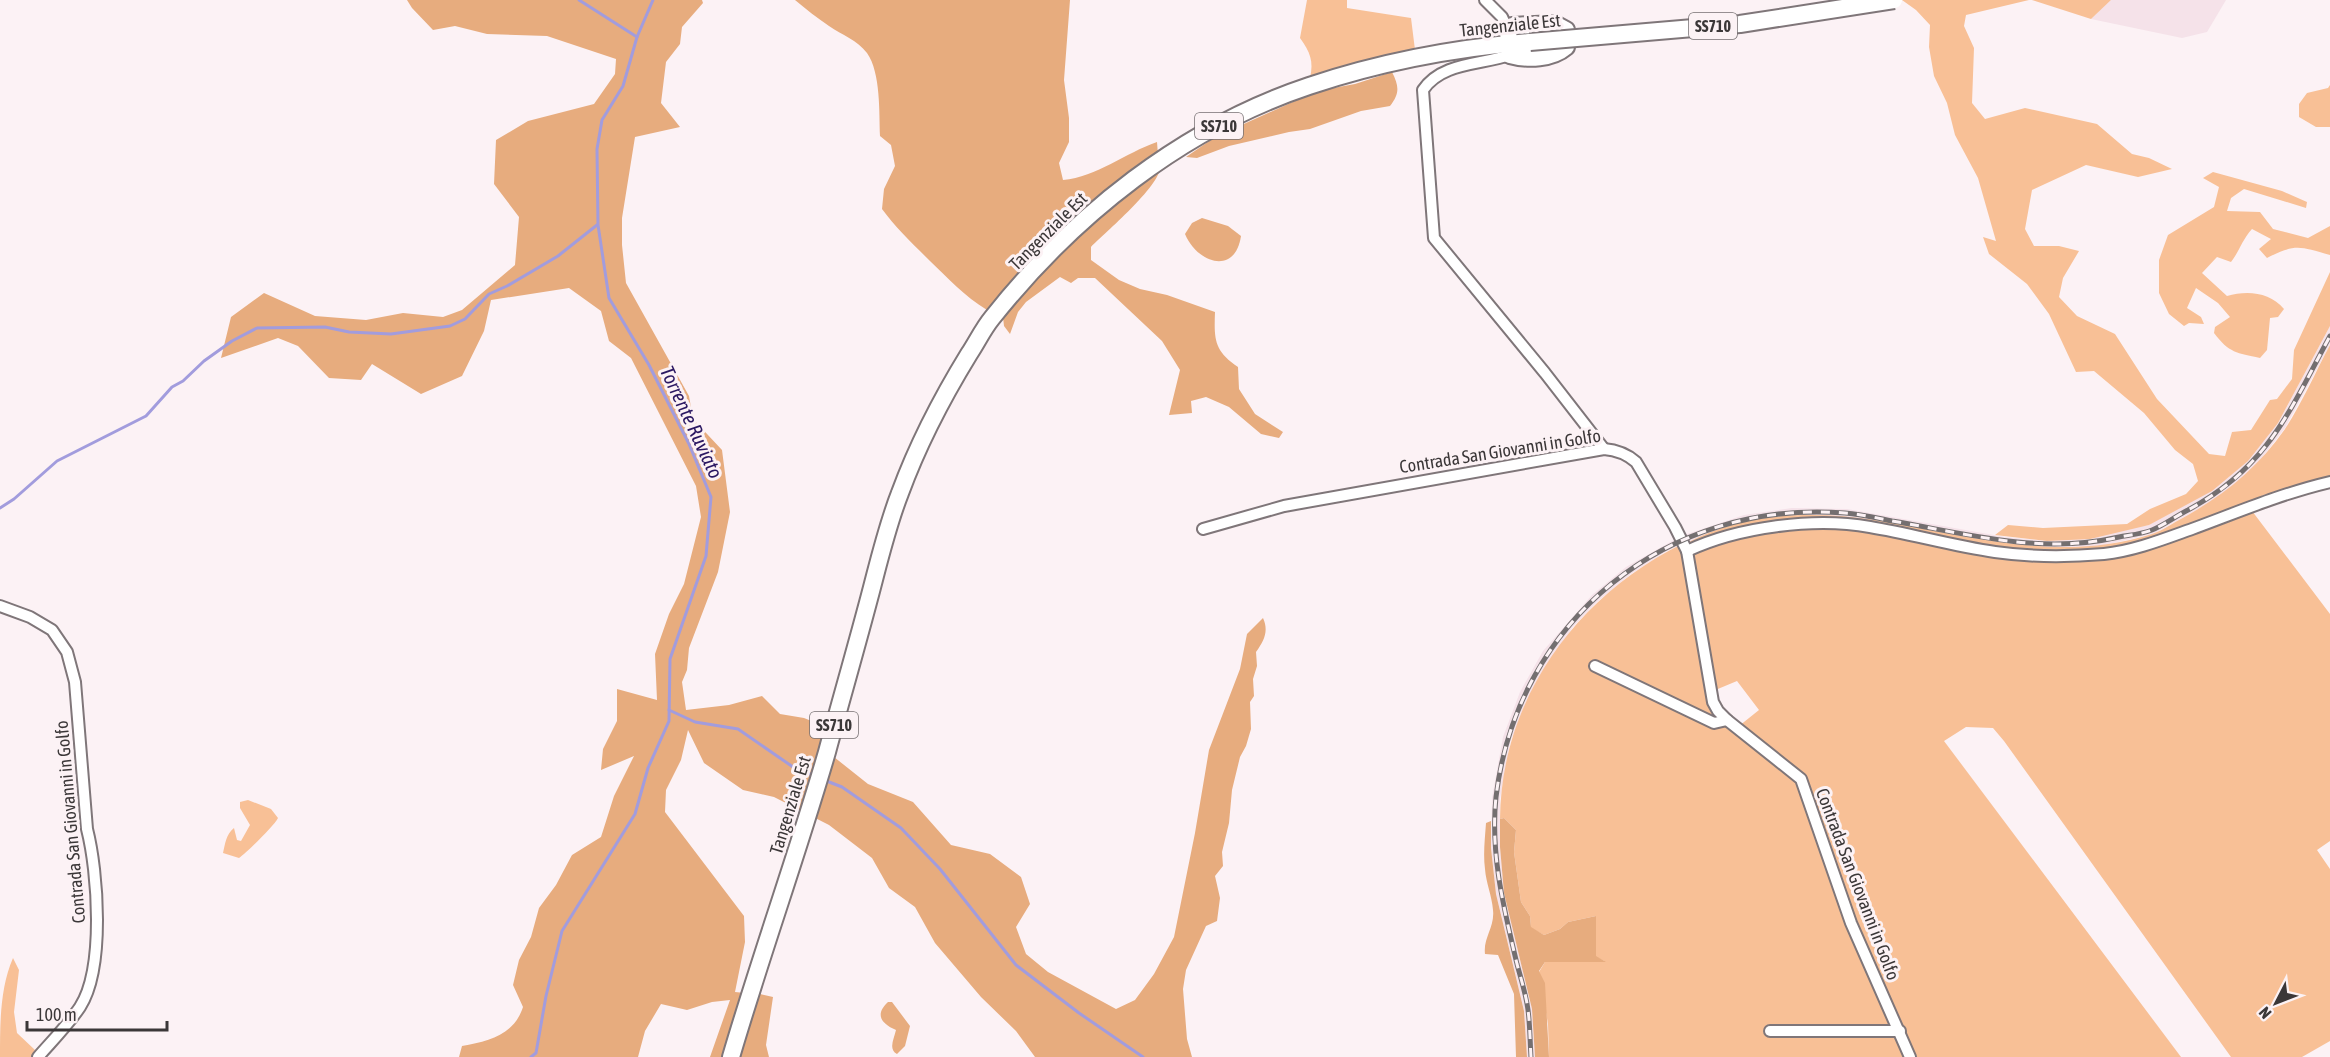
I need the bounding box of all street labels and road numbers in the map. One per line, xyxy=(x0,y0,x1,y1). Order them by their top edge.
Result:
street label: Tangenziale Est xyxy=(1458,9,1562,41)
road number: SS710 xyxy=(1689,13,1737,39)
road number: SS710 xyxy=(1195,113,1243,139)
street label: Tangenziale Est xyxy=(1005,188,1091,274)
street label: Contrada San Giovanni in Golfo xyxy=(1398,425,1602,477)
road number: SS710 xyxy=(810,712,858,738)
street label: Contrada San Giovanni in Golfo xyxy=(51,720,89,924)
street label: Tangenziale Est xyxy=(765,753,815,857)
street label: Contrada San Giovanni in Golfo xyxy=(1812,785,1904,983)

